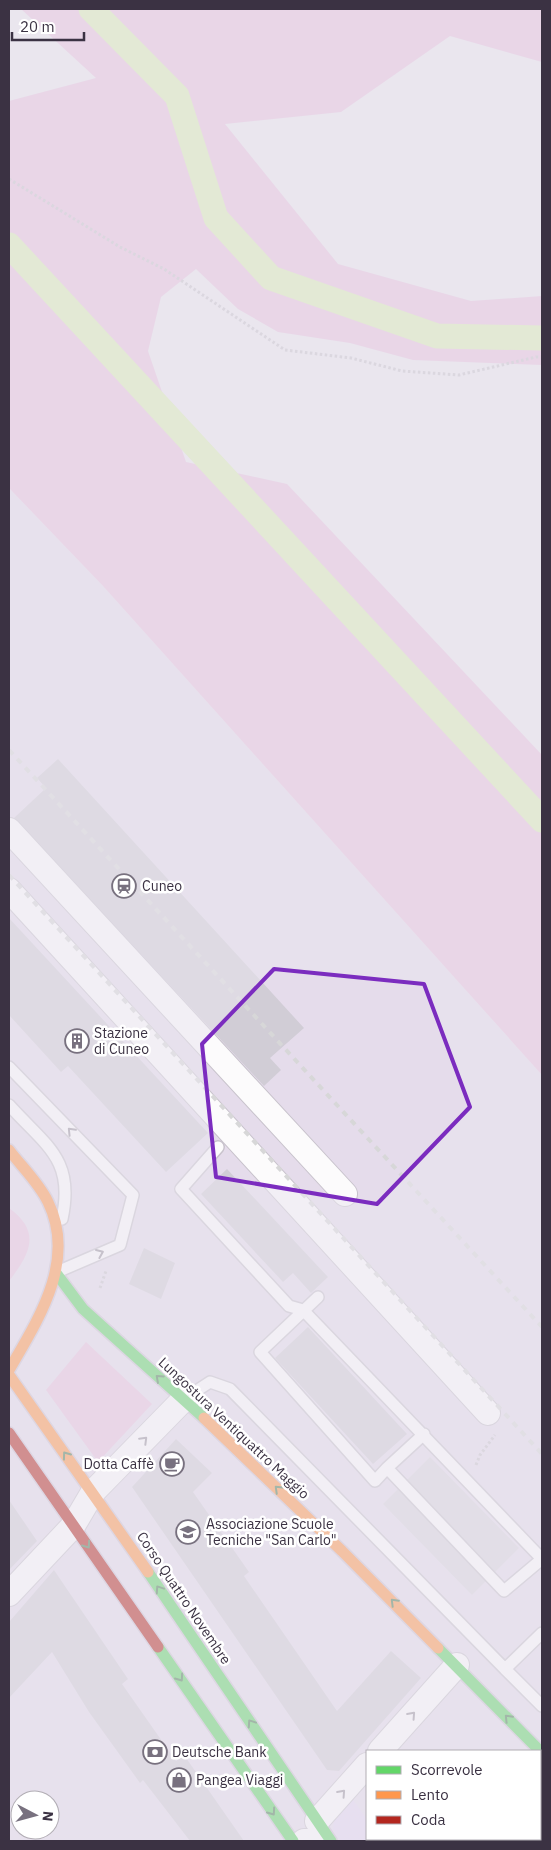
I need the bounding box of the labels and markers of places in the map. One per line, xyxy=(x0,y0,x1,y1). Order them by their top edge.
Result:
station icon: Cuneo xyxy=(111,873,137,899)
place label: Cuneo xyxy=(142,877,182,895)
place label: Stazione di Cuneo xyxy=(94,1024,149,1058)
building icon: Stazione di Cuneo xyxy=(64,1028,90,1054)
cafe icon: Dotta Caffè xyxy=(159,1451,185,1477)
place label: Dotta Caffè xyxy=(83,1455,154,1473)
place label: Associazione Scuole Tecniche "San Carlo" xyxy=(206,1515,337,1549)
school or university icon: Associazione Scuole Tecniche "San Carlo" xyxy=(175,1519,201,1545)
bank icon: Deutsche Bank xyxy=(142,1739,168,1765)
place label: Deutsche Bank xyxy=(172,1743,267,1761)
shop icon: Pangea Viaggi xyxy=(166,1767,192,1793)
place label: Pangea Viaggi xyxy=(196,1771,283,1789)

